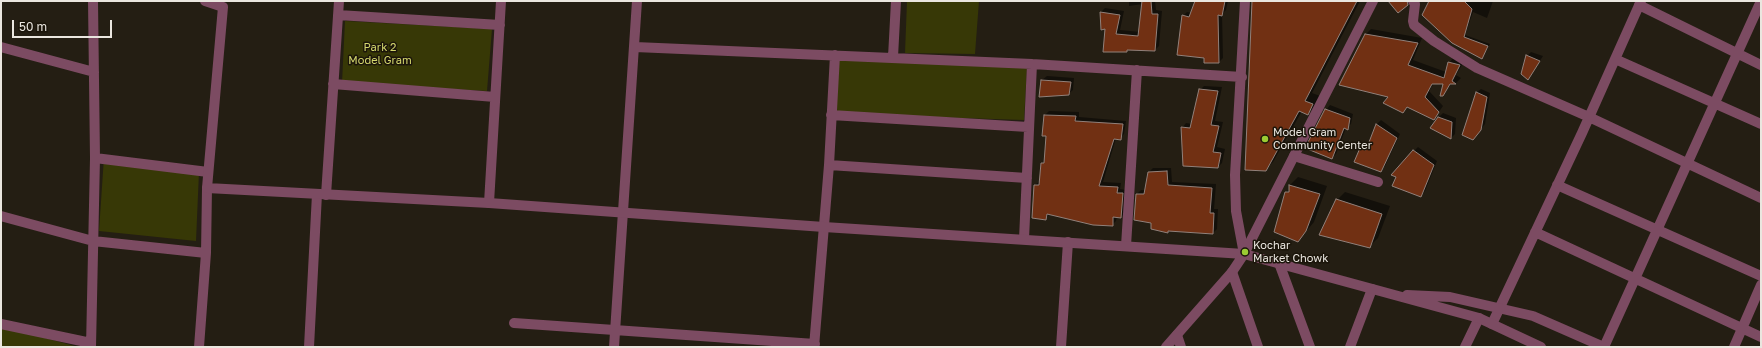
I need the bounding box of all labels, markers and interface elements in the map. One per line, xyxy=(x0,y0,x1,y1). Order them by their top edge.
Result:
scale bar xyxy=(14,12,114,38)
text: 50 m xyxy=(19,19,47,34)
park label: Park 2 Model Gram xyxy=(348,41,412,67)
place label: Model Gram Community Center xyxy=(1273,126,1372,152)
marker: Model Gram Community Center xyxy=(1260,134,1270,144)
place label: Kochar Market Chowk xyxy=(1253,239,1328,265)
marker: Kochar Market Chowk xyxy=(1240,247,1250,257)

